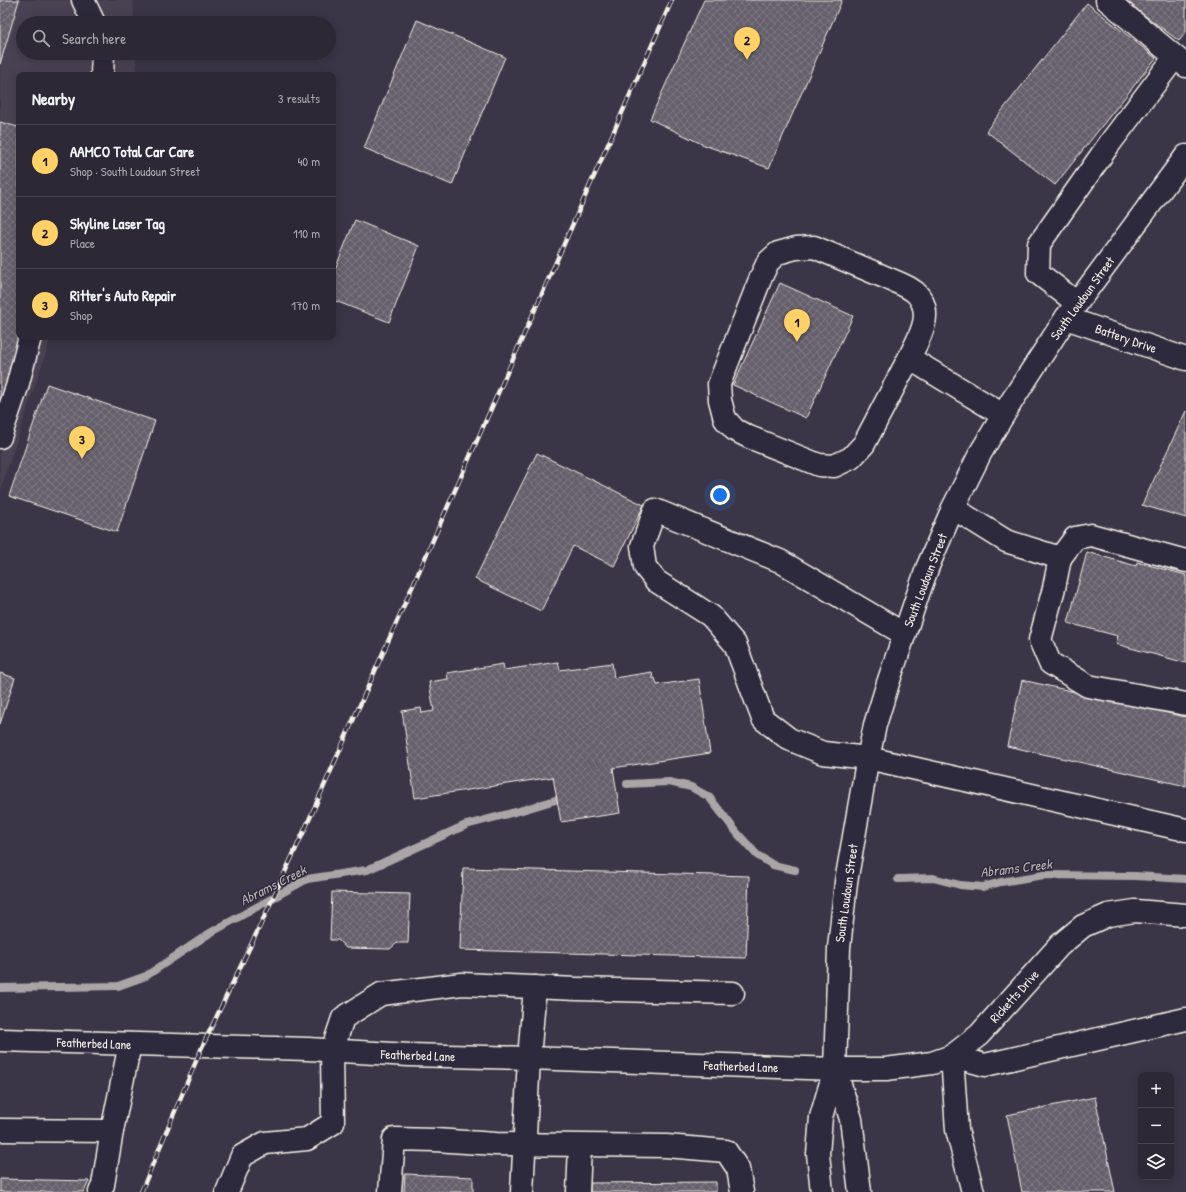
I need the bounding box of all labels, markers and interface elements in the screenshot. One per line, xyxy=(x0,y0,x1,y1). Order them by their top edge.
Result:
search box xyxy=(16,16,336,60)
icon: search xyxy=(30,27,52,49)
pin: 2 xyxy=(734,27,760,60)
text: Search here xyxy=(62,28,126,49)
text: Nearby xyxy=(32,87,75,110)
text: 3 results xyxy=(278,89,320,107)
text: AAMCO Total Car Care xyxy=(70,141,194,162)
text: 1 xyxy=(43,152,47,170)
text: 40 m xyxy=(297,152,320,170)
text: Shop · South Loudoun Street xyxy=(70,162,200,180)
text: Skyline Laser Tag xyxy=(70,213,165,234)
text: 2 xyxy=(42,224,48,242)
text: 110 m xyxy=(293,224,320,242)
text: Place xyxy=(70,234,95,252)
street label: South Loudoun Street xyxy=(1046,252,1119,343)
text: Ritter's Auto Repair xyxy=(70,285,176,306)
text: 3 xyxy=(42,296,48,314)
text: 170 m xyxy=(291,296,320,314)
text: Shop xyxy=(70,306,92,324)
pin: 1 xyxy=(784,309,810,342)
street label: Battery Drive xyxy=(1093,319,1159,357)
pin: 3 xyxy=(69,426,95,459)
your location xyxy=(710,485,730,505)
street label: South Loudoun Street xyxy=(899,530,951,630)
street label: South Loudoun Street xyxy=(830,842,862,943)
water label: Abrams Creek xyxy=(979,854,1054,881)
water label: Abrams Creek xyxy=(237,859,310,909)
street label: Ricketts Drive xyxy=(985,966,1043,1026)
street label: Featherbed Lane xyxy=(55,1033,132,1053)
street label: Featherbed Lane xyxy=(379,1045,456,1065)
street label: Featherbed Lane xyxy=(702,1056,779,1076)
map controls xyxy=(1138,1072,1174,1180)
button: + xyxy=(1138,1072,1174,1108)
button: − xyxy=(1138,1108,1174,1144)
button: layers xyxy=(1138,1144,1174,1180)

